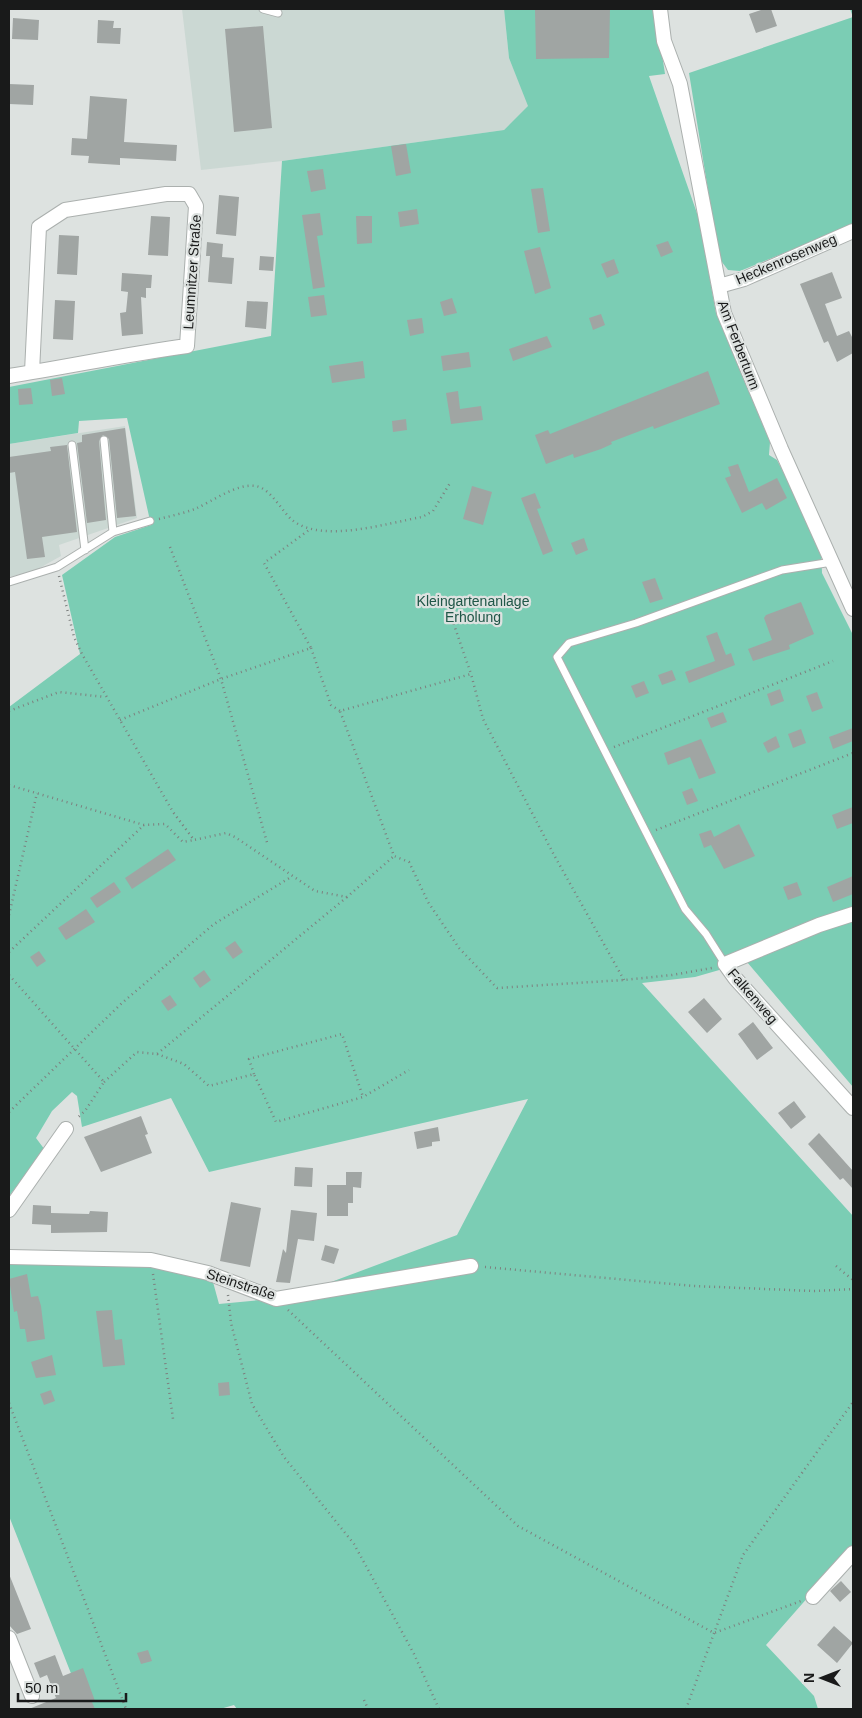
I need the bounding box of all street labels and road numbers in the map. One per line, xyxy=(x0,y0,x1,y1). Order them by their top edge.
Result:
street label: Leumnitzer Straße xyxy=(180,214,204,330)
street label: Heckenrosenweg xyxy=(733,231,839,287)
street label: Am Ferberturm xyxy=(715,298,763,392)
street label: Falkenweg xyxy=(725,965,781,1027)
street label: Steinstraße xyxy=(204,1265,278,1303)

